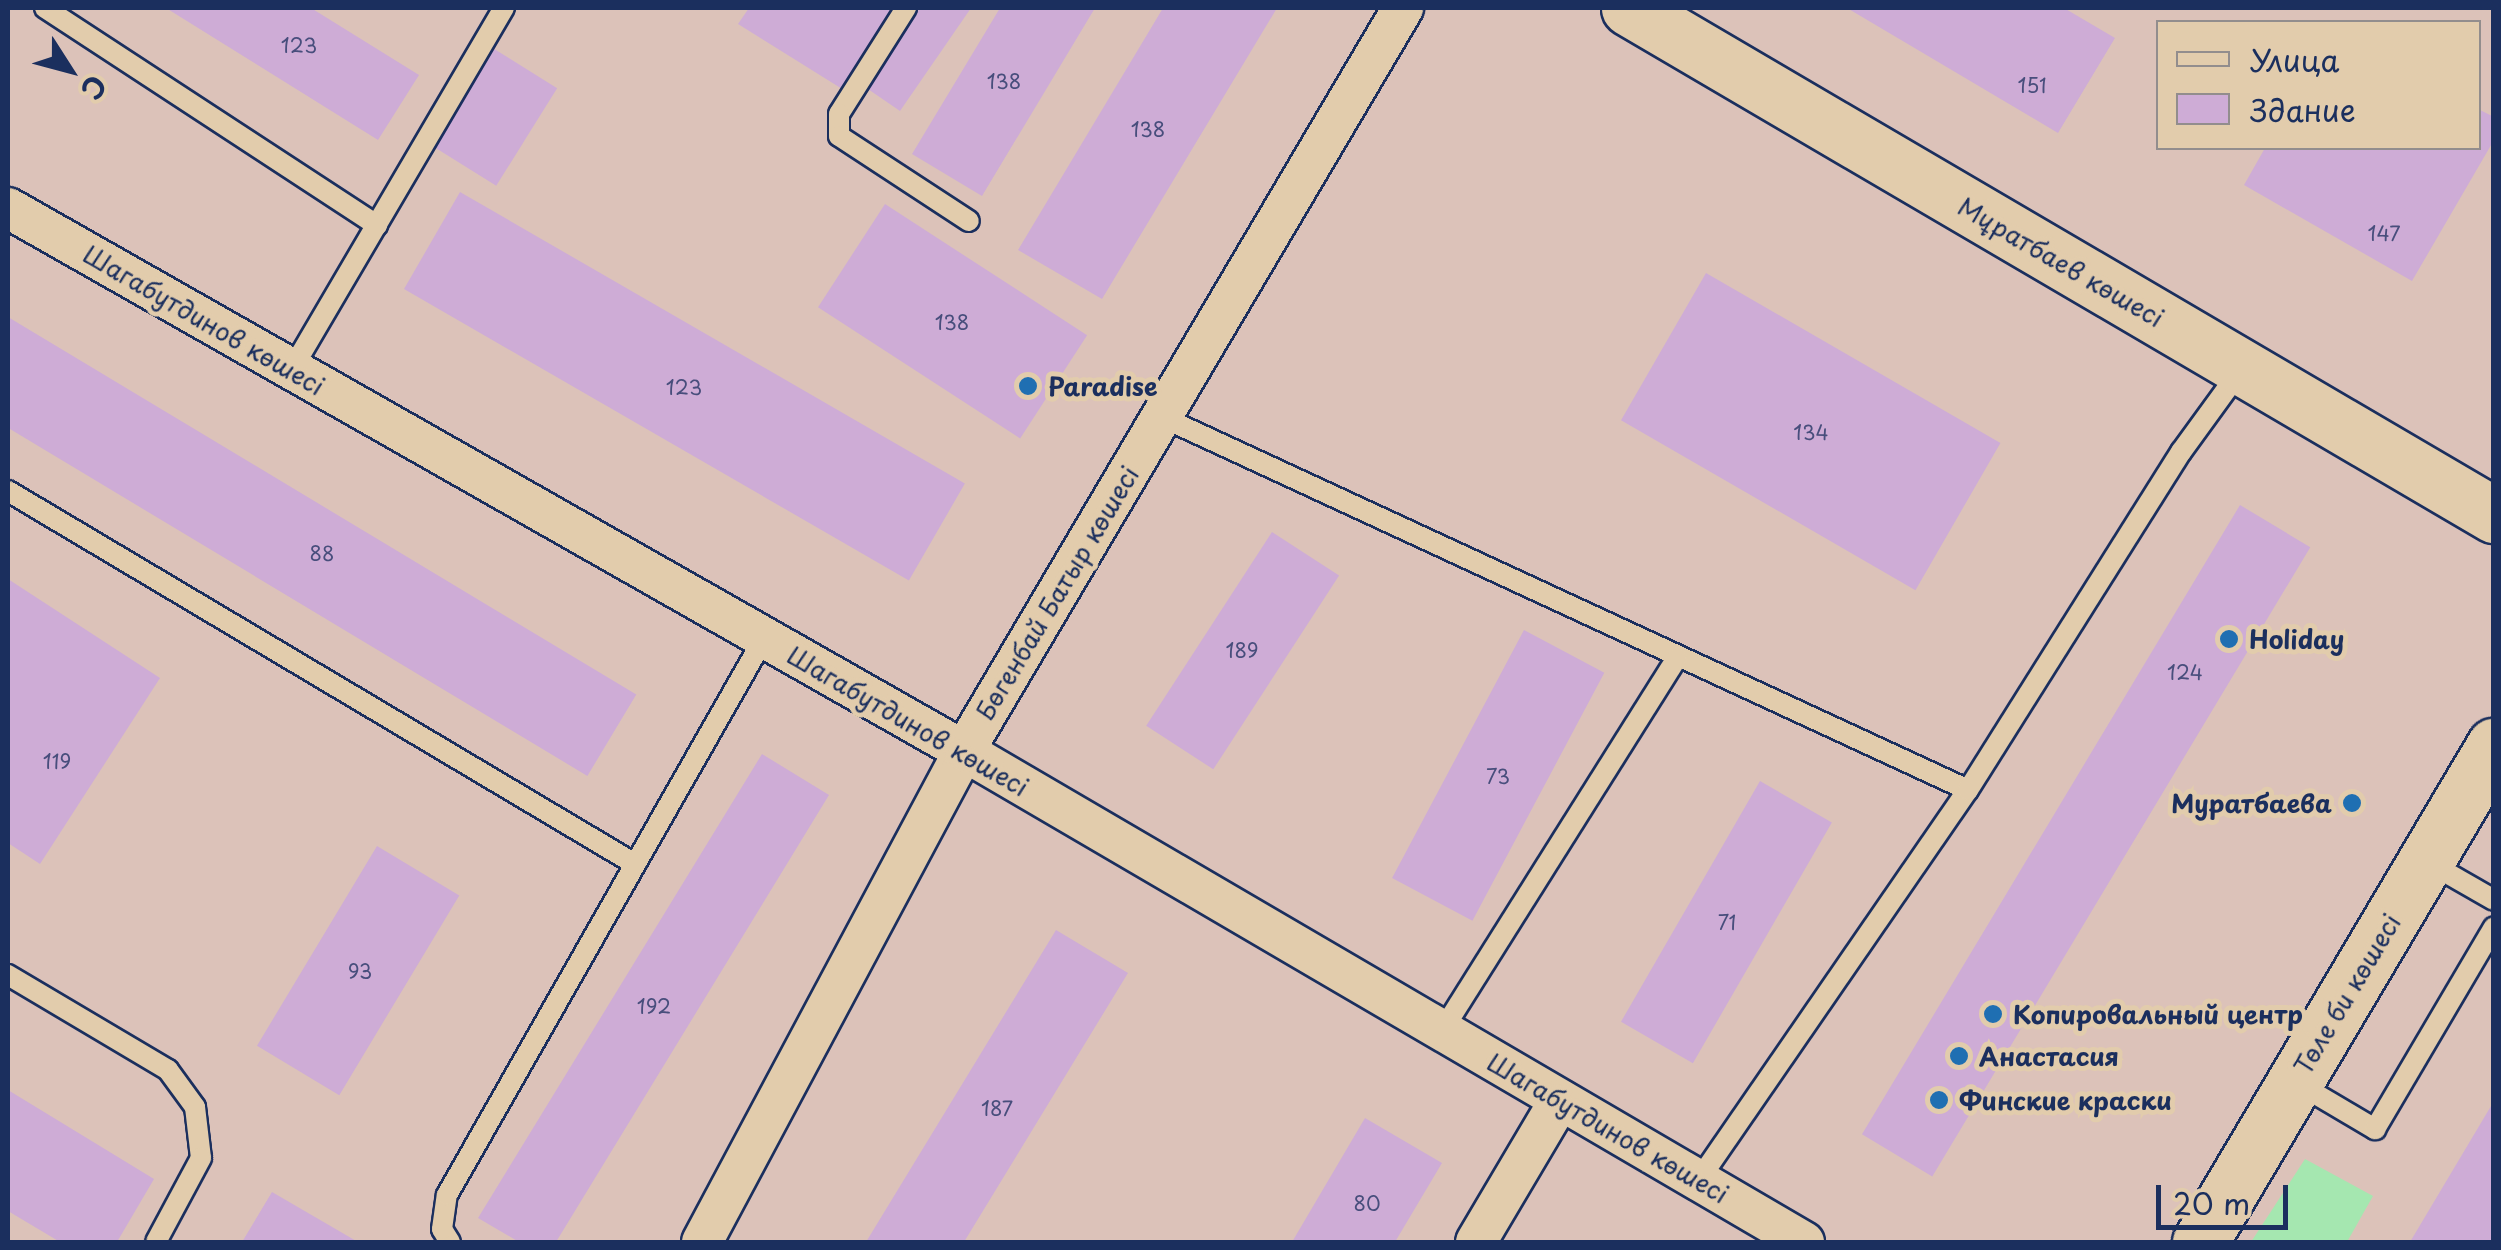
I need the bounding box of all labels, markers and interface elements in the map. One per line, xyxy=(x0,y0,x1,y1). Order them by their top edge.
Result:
north arrow xyxy=(20,20,120,120)
legend xyxy=(2156,20,2481,150)
house number: 123 xyxy=(281,33,317,57)
text: Улица xyxy=(2250,37,2339,82)
text: С xyxy=(71,67,118,109)
house number: 138 xyxy=(987,69,1021,93)
house number: 151 xyxy=(2018,73,2046,97)
text: Здание xyxy=(2250,87,2356,132)
house number: 138 xyxy=(1131,117,1165,141)
street label: Мұратбаев көшесі xyxy=(1953,191,2169,333)
house number: 147 xyxy=(2367,221,2401,245)
street label: Шагабутдинов көшесі xyxy=(78,239,330,401)
house number: 138 xyxy=(935,310,969,334)
place label: Paradise xyxy=(1048,371,1158,401)
house number: 123 xyxy=(666,375,702,399)
marker: Paradise xyxy=(1017,375,1039,397)
house number: 134 xyxy=(1793,420,1829,444)
street label: Бөгенбай Батыр көшесі xyxy=(969,461,1145,725)
house number: 88 xyxy=(310,541,334,565)
place label: Hоliday xyxy=(2249,624,2344,654)
marker: Hоliday xyxy=(2218,628,2240,650)
house number: 189 xyxy=(1226,638,1258,662)
street label: Шагабутдинов көшесі xyxy=(782,640,1034,802)
house number: 124 xyxy=(2167,660,2203,684)
house number: 119 xyxy=(43,749,71,773)
house number: 73 xyxy=(1486,764,1510,788)
place label: Муратбаева xyxy=(2171,788,2332,818)
marker: Муратбаева xyxy=(2341,792,2363,814)
street label: Төле би көшесі xyxy=(2287,908,2407,1080)
house number: 71 xyxy=(1718,910,1736,934)
house number: 93 xyxy=(348,959,372,983)
house number: 192 xyxy=(637,994,671,1018)
place label: Копировальный центр xyxy=(2013,999,2303,1029)
marker: Копировальный центр xyxy=(1982,1003,2004,1025)
place label: Анастасия xyxy=(1979,1041,2119,1071)
marker: Анастасия xyxy=(1948,1045,1970,1067)
street label: Шагабутдинов көшесі xyxy=(1482,1047,1734,1209)
place label: Финские краски xyxy=(1959,1085,2174,1115)
marker: Финские краски xyxy=(1928,1089,1950,1111)
house number: 187 xyxy=(981,1096,1013,1120)
scale bar xyxy=(2161,1165,2294,1227)
text: 20 m xyxy=(2173,1180,2250,1225)
house number: 80 xyxy=(1353,1191,1381,1215)

